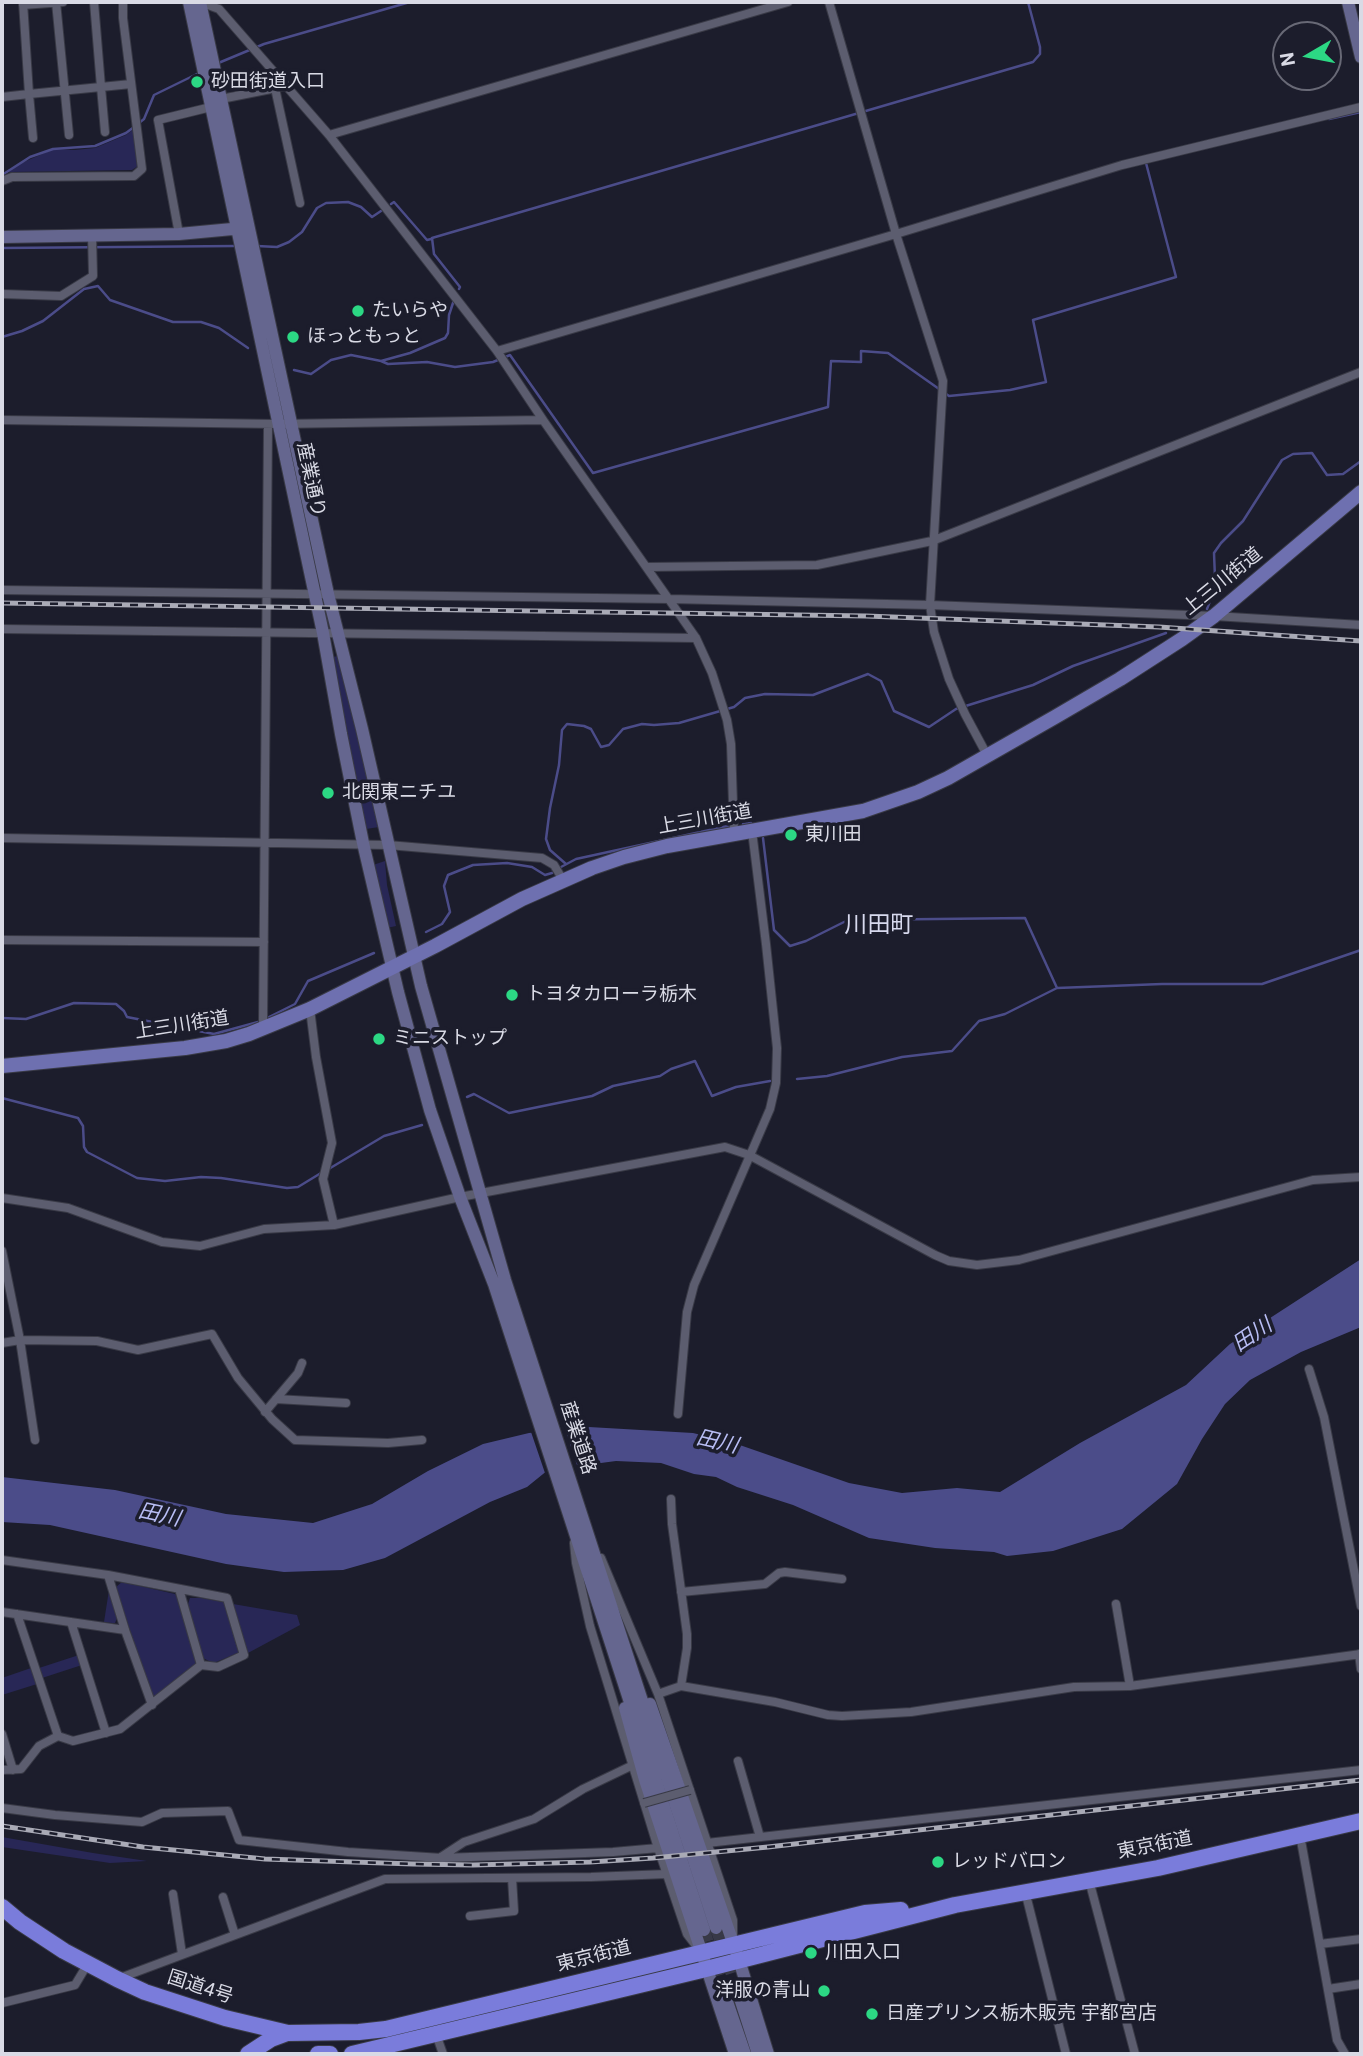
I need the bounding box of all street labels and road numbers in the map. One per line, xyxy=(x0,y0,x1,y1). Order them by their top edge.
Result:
street label: 産業通り xyxy=(291,440,329,520)
street label: 上三川街道 xyxy=(1179,543,1267,621)
street label: 上三川街道 xyxy=(656,801,754,839)
street label: 上三川街道 xyxy=(133,1007,231,1045)
street label: 産業道路 xyxy=(554,1398,600,1478)
street label: 東京街道 xyxy=(1116,1828,1194,1864)
street label: 東京街道 xyxy=(554,1937,634,1977)
street label: 国道4号 xyxy=(164,1967,236,2009)

